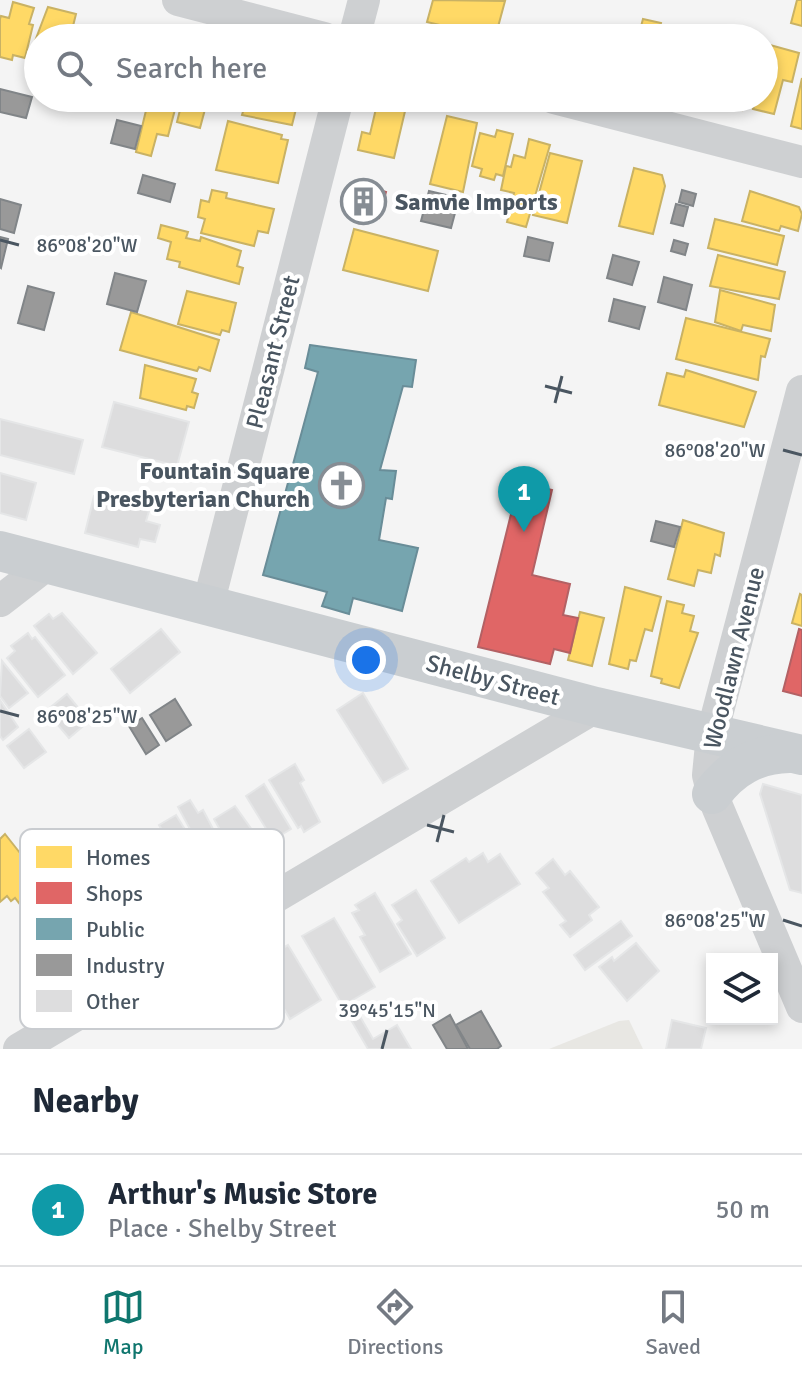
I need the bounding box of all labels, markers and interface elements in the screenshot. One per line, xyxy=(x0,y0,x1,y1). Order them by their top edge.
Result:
search box xyxy=(24,24,778,112)
icon: search xyxy=(52,46,96,90)
text: Search here xyxy=(116,50,267,87)
building icon: Samvie Imports xyxy=(340,178,388,226)
place label: Samvie Imports xyxy=(395,187,558,217)
text: 86°08'20"W xyxy=(36,233,138,258)
street label: Pleasant Street xyxy=(240,272,306,432)
text: 86°08'20"W xyxy=(664,438,766,463)
place label: Fountain Square Presbyterian Church xyxy=(96,456,310,514)
church icon: Fountain Square Presbyterian Church xyxy=(317,461,365,509)
pin: 1 xyxy=(498,466,550,532)
street label: Woodlawn Avenue xyxy=(697,564,771,752)
your location xyxy=(346,640,386,680)
street label: Shelby Street xyxy=(423,648,563,712)
text: 86°08'25"W xyxy=(36,704,138,729)
legend xyxy=(20,829,284,1029)
text: Homes xyxy=(86,844,150,871)
text: Shops xyxy=(86,880,143,907)
text: 86°08'25"W xyxy=(664,908,766,933)
text: Public xyxy=(86,916,145,943)
text: Industry xyxy=(86,952,165,979)
map controls xyxy=(706,953,778,1025)
button: layers xyxy=(706,953,778,1025)
text: Other xyxy=(86,988,139,1015)
text: 39°45'15"N xyxy=(338,998,436,1023)
text: Nearby xyxy=(32,1080,139,1122)
text: Arthur's Music Store xyxy=(108,1176,377,1213)
text: 1 xyxy=(51,1194,65,1226)
text: 50 m xyxy=(715,1194,770,1226)
text: Place · Shelby Street xyxy=(108,1213,337,1245)
tab: Map xyxy=(101,1285,145,1360)
tab: Directions xyxy=(347,1285,443,1360)
tab: Saved xyxy=(646,1285,701,1360)

